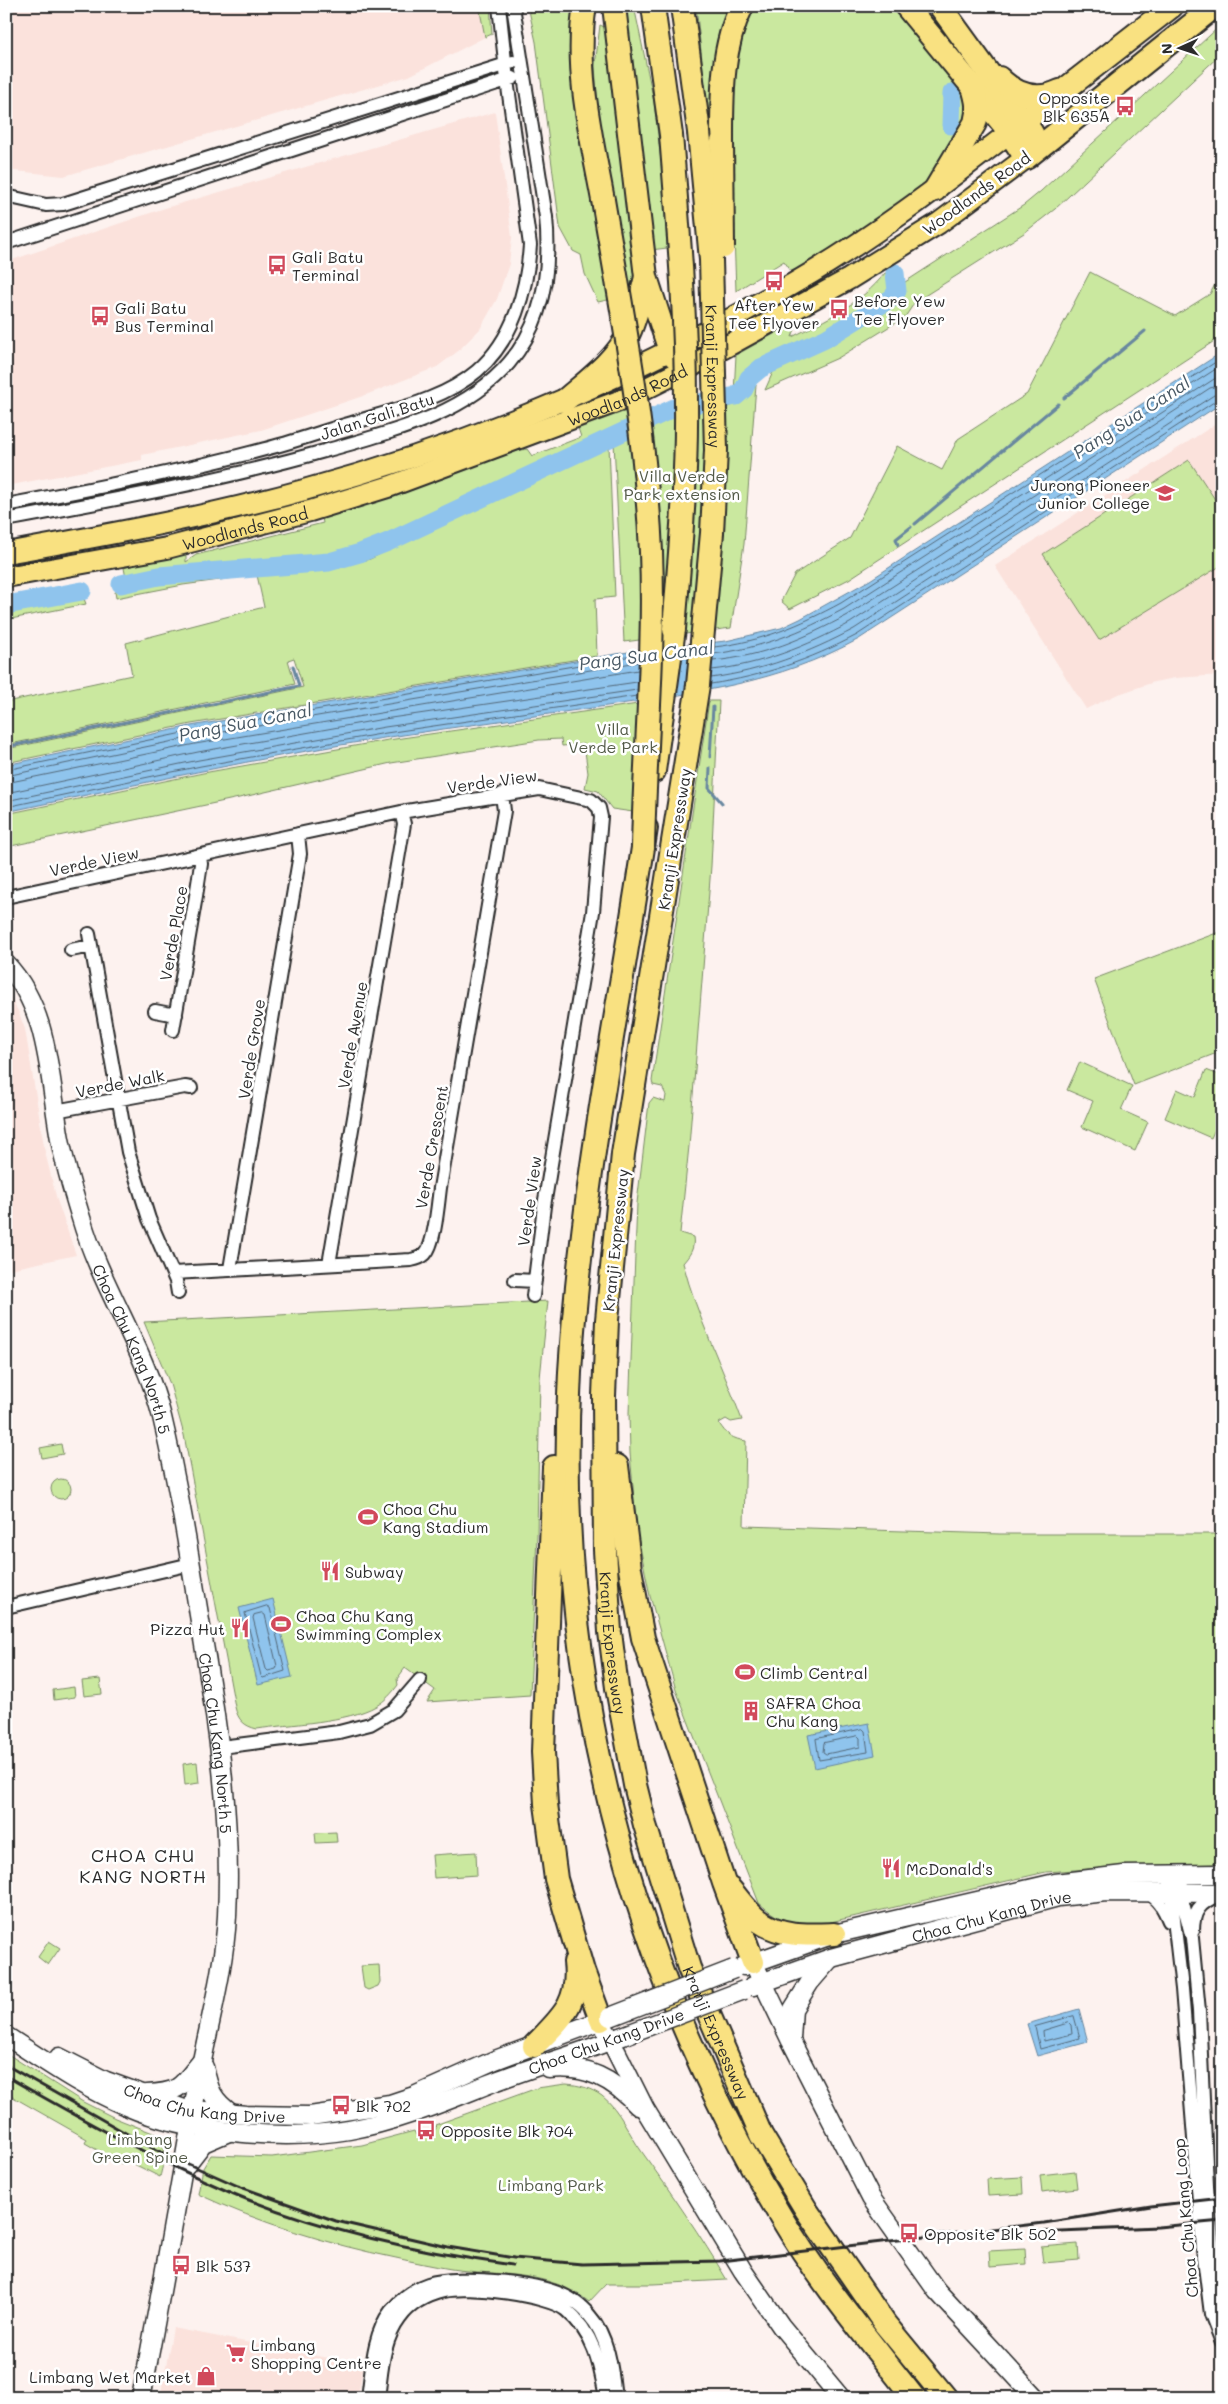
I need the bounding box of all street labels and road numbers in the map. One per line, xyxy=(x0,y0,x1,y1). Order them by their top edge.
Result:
street label: Woodlands Road xyxy=(918,147,1034,239)
street label: Kranji Expressway xyxy=(702,304,726,448)
street label: Woodlands Road xyxy=(564,359,690,430)
street label: Jalan Gali Batu xyxy=(318,388,436,444)
street label: Woodlands Road xyxy=(180,502,310,554)
street label: Verde View xyxy=(446,764,538,798)
street label: Kranji Expressway xyxy=(652,767,696,911)
street label: Verde View xyxy=(47,841,141,881)
street label: Verde Place xyxy=(154,884,192,982)
street label: Verde Avenue xyxy=(332,980,372,1090)
street label: Verde Grove xyxy=(233,997,269,1101)
street label: Verde Walk xyxy=(74,1064,166,1102)
street label: Verde Crescent xyxy=(410,1083,452,1211)
street label: Verde View xyxy=(512,1155,546,1247)
street label: Kranji Expressway xyxy=(597,1168,633,1312)
street label: Choa Chu Kang North 5 xyxy=(88,1261,176,1436)
street label: Kranji Expressway xyxy=(596,1571,632,1716)
street label: Choa Chu Kang North 5 xyxy=(195,1651,237,1834)
street label: Choa Chu Kang Drive xyxy=(909,1885,1072,1946)
street label: Kranji Expressway xyxy=(679,1963,755,2103)
street label: Choa Chu Kang Drive xyxy=(525,2003,687,2079)
street label: Choa Chu Kang Drive xyxy=(121,2078,286,2126)
street label: Choa Chu Kang Loop xyxy=(1168,2137,1202,2298)

